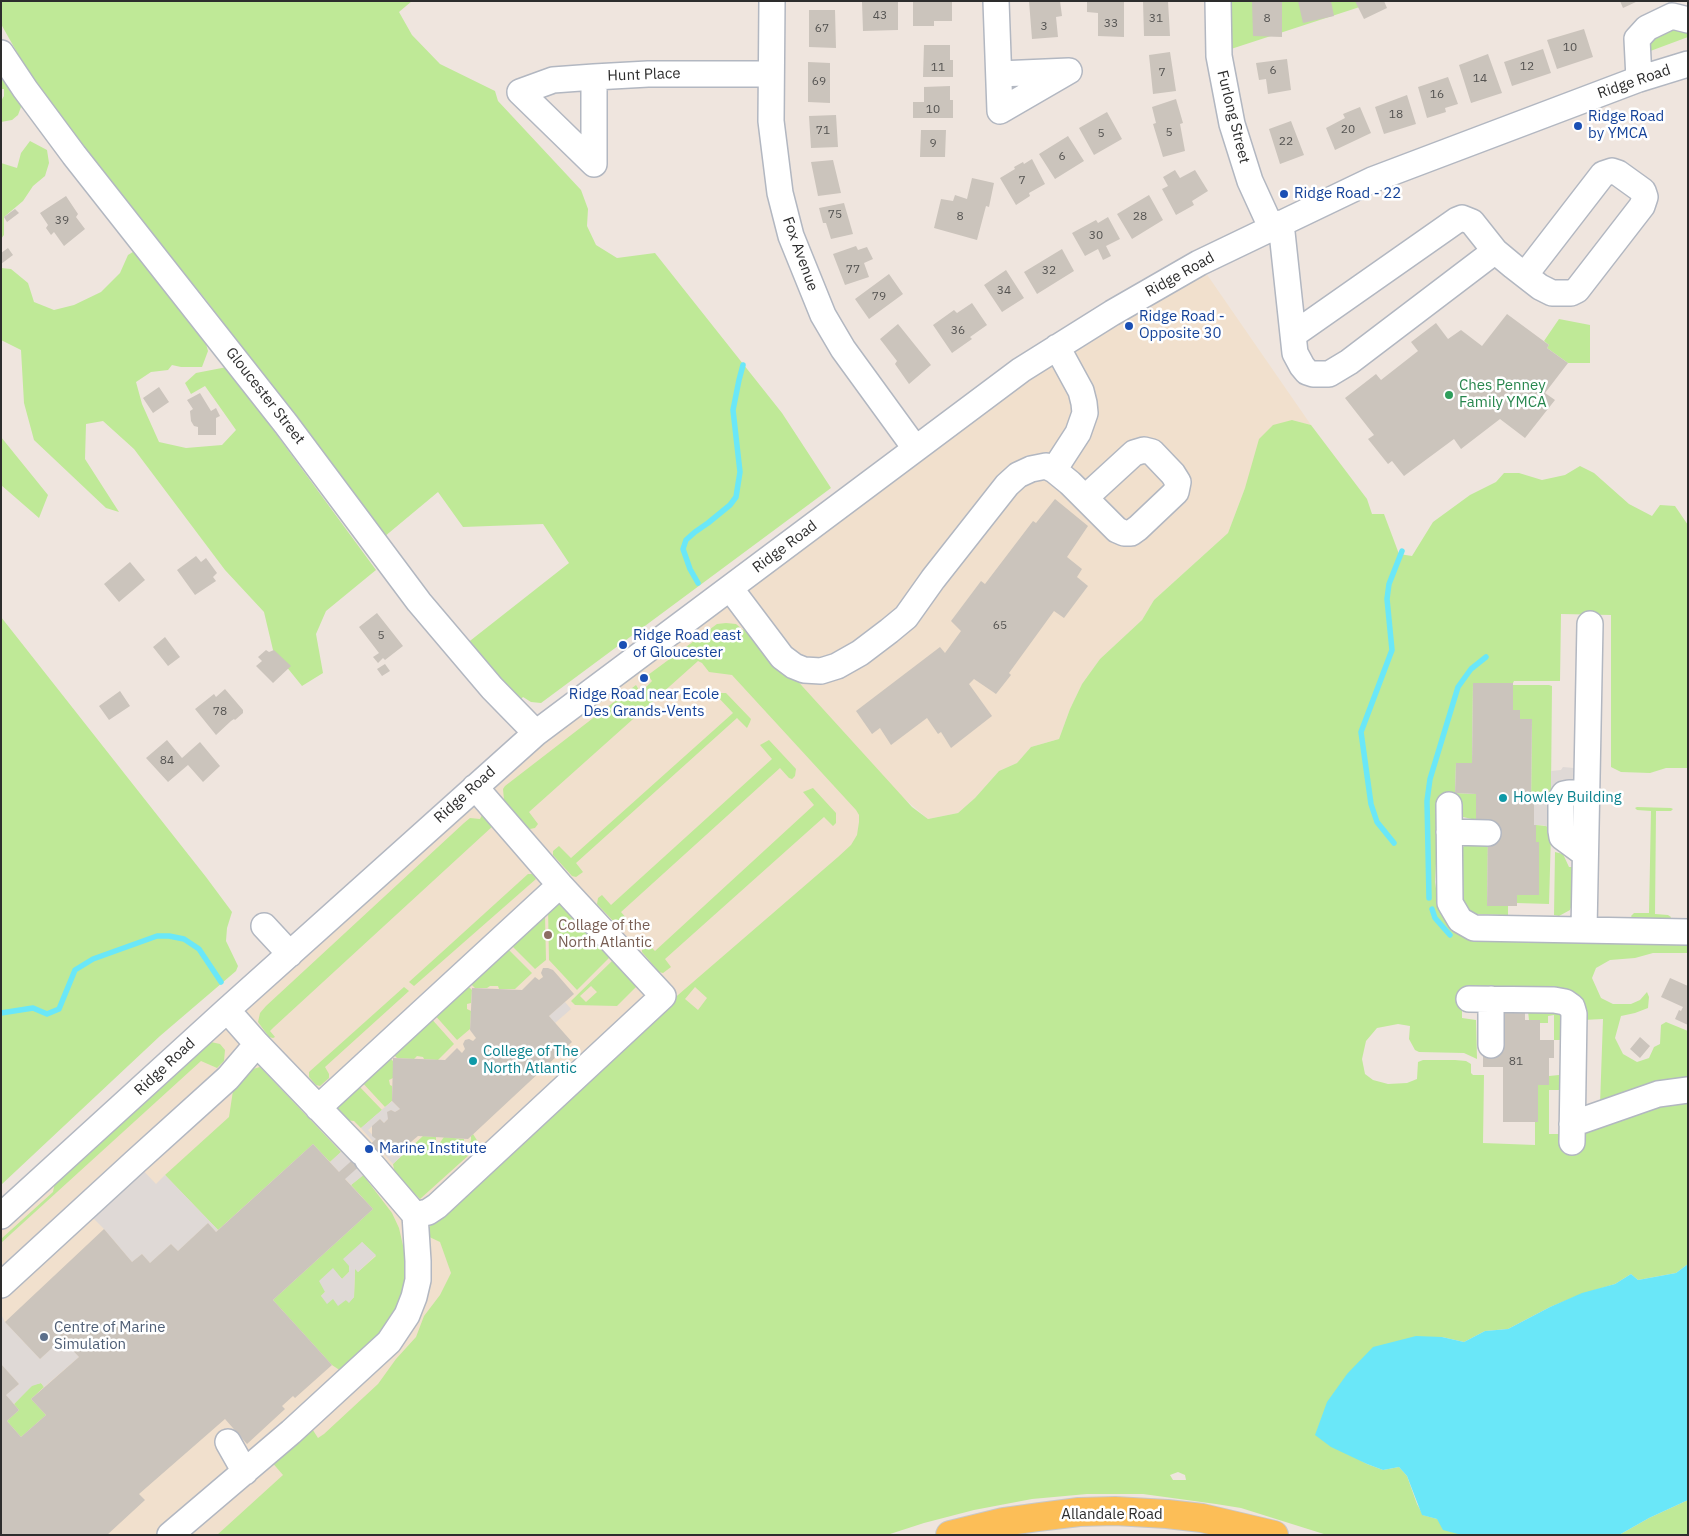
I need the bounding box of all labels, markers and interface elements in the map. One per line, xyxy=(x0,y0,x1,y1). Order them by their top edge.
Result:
house number: 43 xyxy=(873,9,887,23)
house number: 31 xyxy=(1149,12,1163,26)
house number: 8 xyxy=(1263,12,1271,26)
house number: 33 xyxy=(1104,17,1118,31)
house number: 3 xyxy=(1040,20,1048,34)
house number: 67 xyxy=(815,22,829,36)
house number: 10 xyxy=(1563,41,1577,55)
house number: 12 xyxy=(1520,60,1534,74)
house number: 11 xyxy=(931,61,945,75)
street label: Ridge Road xyxy=(1595,61,1673,103)
house number: 6 xyxy=(1269,64,1277,78)
street label: Hunt Place xyxy=(607,65,681,85)
house number: 7 xyxy=(1158,66,1166,80)
street label: Furlong Street xyxy=(1213,68,1253,166)
house number: 14 xyxy=(1473,72,1487,86)
house number: 69 xyxy=(812,75,826,89)
house number: 16 xyxy=(1430,88,1444,102)
house number: 10 xyxy=(926,103,940,117)
house number: 18 xyxy=(1389,108,1403,122)
place label: Ridge Road by YMCA xyxy=(1588,108,1664,143)
marker: Ridge Road by YMCA xyxy=(1572,120,1584,132)
house number: 20 xyxy=(1341,123,1355,137)
house number: 71 xyxy=(816,124,830,138)
house number: 5 xyxy=(1165,126,1173,140)
house number: 5 xyxy=(1097,127,1105,141)
house number: 22 xyxy=(1279,135,1293,149)
house number: 9 xyxy=(929,137,937,151)
house number: 6 xyxy=(1058,150,1066,164)
house number: 7 xyxy=(1018,174,1026,188)
place label: Ridge Road - 22 xyxy=(1294,185,1401,203)
marker: Ridge Road - 22 xyxy=(1278,188,1290,200)
house number: 75 xyxy=(828,208,842,222)
house number: 8 xyxy=(956,210,964,224)
house number: 28 xyxy=(1133,210,1147,224)
house number: 39 xyxy=(55,214,69,228)
street label: Fox Avenue xyxy=(778,215,822,293)
house number: 30 xyxy=(1089,229,1103,243)
street label: Ridge Road xyxy=(1142,249,1218,301)
house number: 77 xyxy=(846,263,860,277)
house number: 32 xyxy=(1042,264,1056,278)
house number: 34 xyxy=(997,284,1011,298)
house number: 79 xyxy=(872,290,886,304)
place label: Ridge Road - Opposite 30 xyxy=(1139,308,1225,343)
marker: Ridge Road - Opposite 30 xyxy=(1123,320,1135,332)
house number: 36 xyxy=(951,324,965,338)
street label: Gloucester Street xyxy=(222,344,308,448)
place label: Ches Penney Family YMCA xyxy=(1459,377,1547,412)
marker: Ches Penney Family YMCA xyxy=(1443,389,1455,401)
street label: Ridge Road xyxy=(749,517,821,577)
house number: 65 xyxy=(993,619,1007,633)
place label: Ridge Road east of Gloucester xyxy=(633,627,741,662)
house number: 5 xyxy=(377,629,385,643)
marker: Ridge Road east of Gloucester xyxy=(617,639,629,651)
marker: Ridge Road near Ecole Des Grands-Vents xyxy=(638,672,650,684)
place label: Ridge Road near Ecole Des Grands-Vents xyxy=(569,686,719,721)
house number: 78 xyxy=(213,705,227,719)
house number: 84 xyxy=(160,754,174,768)
street label: Ridge Road xyxy=(431,763,499,827)
place label: Howley Building xyxy=(1513,789,1622,807)
marker: Howley Building xyxy=(1497,792,1509,804)
place label: Collage of the North Atlantic xyxy=(558,917,652,952)
marker: Collage of the North Atlantic xyxy=(542,929,554,941)
street label: Ridge Road xyxy=(131,1034,199,1100)
place label: College of The North Atlantic xyxy=(483,1043,579,1078)
marker: College of The North Atlantic xyxy=(467,1055,479,1067)
house number: 81 xyxy=(1509,1055,1523,1069)
place label: Marine Institute xyxy=(379,1140,487,1158)
marker: Marine Institute xyxy=(363,1143,375,1155)
place label: Centre of Marine Simulation xyxy=(54,1319,165,1354)
marker: Centre of Marine Simulation xyxy=(38,1331,50,1343)
street label: Allandale Road xyxy=(1061,1506,1163,1524)

